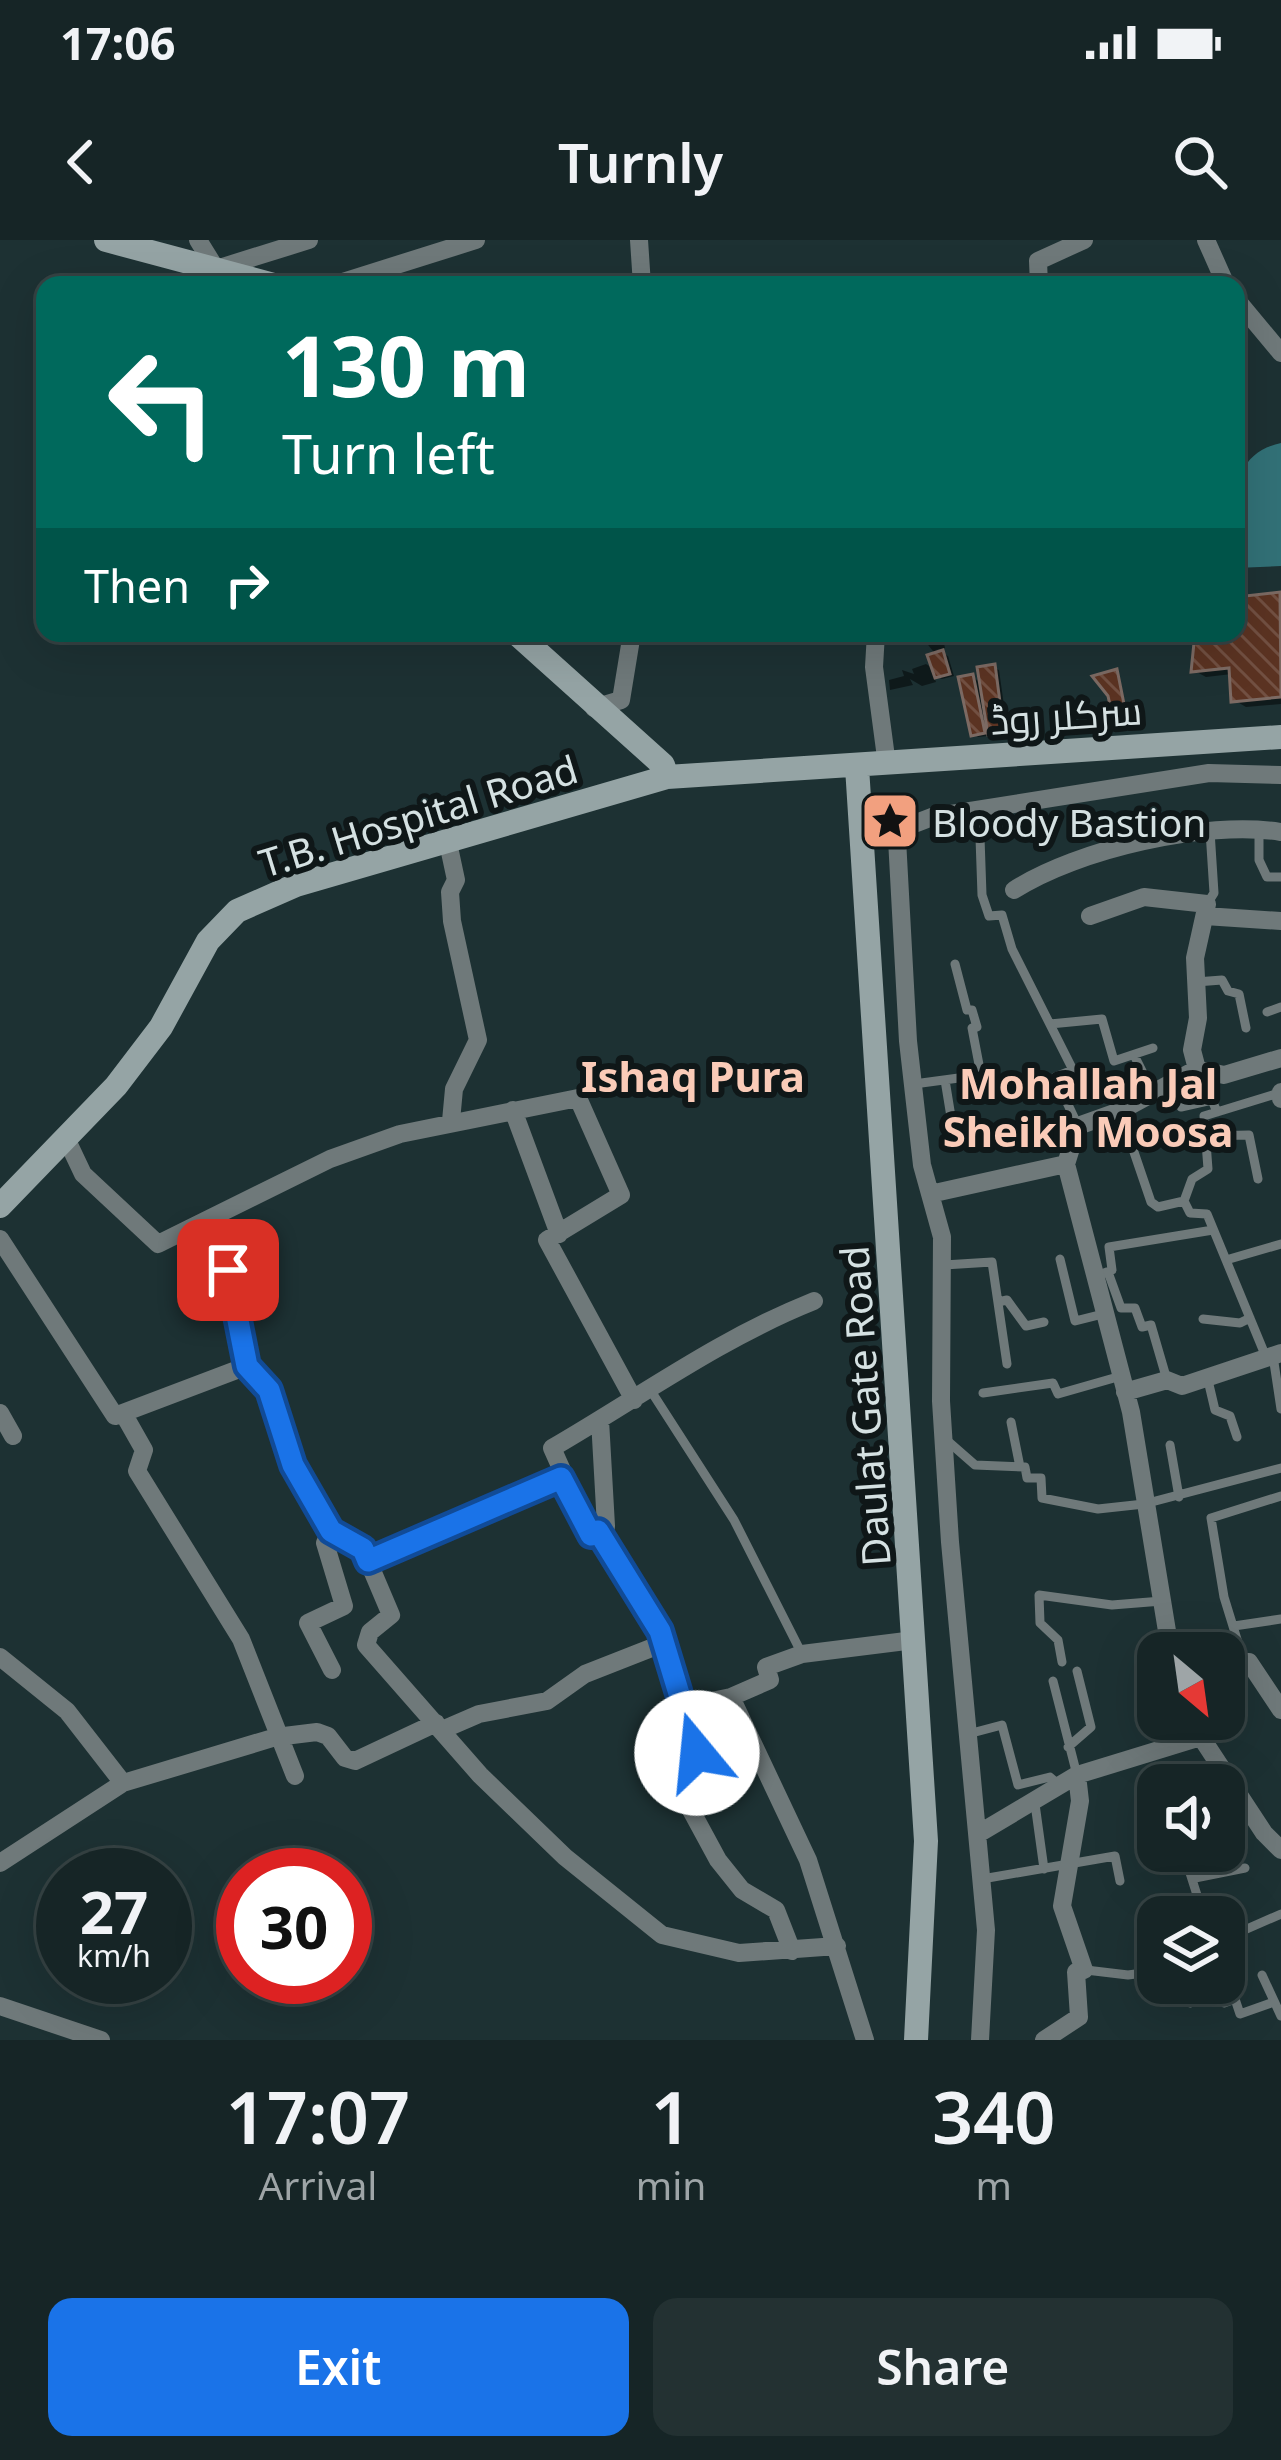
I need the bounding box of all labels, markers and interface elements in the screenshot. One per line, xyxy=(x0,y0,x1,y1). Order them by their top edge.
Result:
text: 17:06 xyxy=(60,12,176,73)
text: Turnly xyxy=(558,125,723,199)
icon: back xyxy=(48,129,114,195)
icon: search xyxy=(1167,129,1233,195)
text: 130 m xyxy=(282,307,530,422)
icon: left xyxy=(84,324,240,480)
text: Turn left xyxy=(282,416,495,490)
icon: right xyxy=(214,552,280,618)
text: Then xyxy=(84,555,190,616)
street label: سرکلر روڈ xyxy=(988,682,1144,746)
street label: T.B. Hospital Road xyxy=(252,741,584,889)
place icon: Bloody Bastion xyxy=(859,790,921,852)
place label: Bloody Bastion xyxy=(932,795,1206,848)
district label: Ishaq Pura xyxy=(581,1047,805,1104)
district label: Mohallah Jal Sheikh Moosa xyxy=(943,1054,1233,1159)
pin xyxy=(177,1219,279,1321)
icon: arrive xyxy=(195,1237,261,1303)
street label: Daulat Gate Road xyxy=(826,1244,902,1568)
north arrow xyxy=(1137,1632,1245,1740)
map controls xyxy=(1137,1632,1245,2004)
position arrow xyxy=(634,1690,760,1816)
button: sound xyxy=(1137,1764,1245,1872)
speed limit sign: 30 xyxy=(216,1848,372,2004)
text: 27 xyxy=(80,1870,148,1952)
button: layers xyxy=(1137,1896,1245,2004)
text: km/h xyxy=(77,1935,151,1976)
text: 17:07 xyxy=(226,2067,410,2165)
text: 1 xyxy=(650,2067,692,2165)
text: 340 xyxy=(932,2067,1055,2165)
text: Arrival xyxy=(258,2158,377,2211)
text: min xyxy=(636,2158,706,2211)
text: m xyxy=(975,2158,1012,2211)
button: Exit xyxy=(48,2298,629,2436)
button: Share xyxy=(653,2298,1233,2436)

